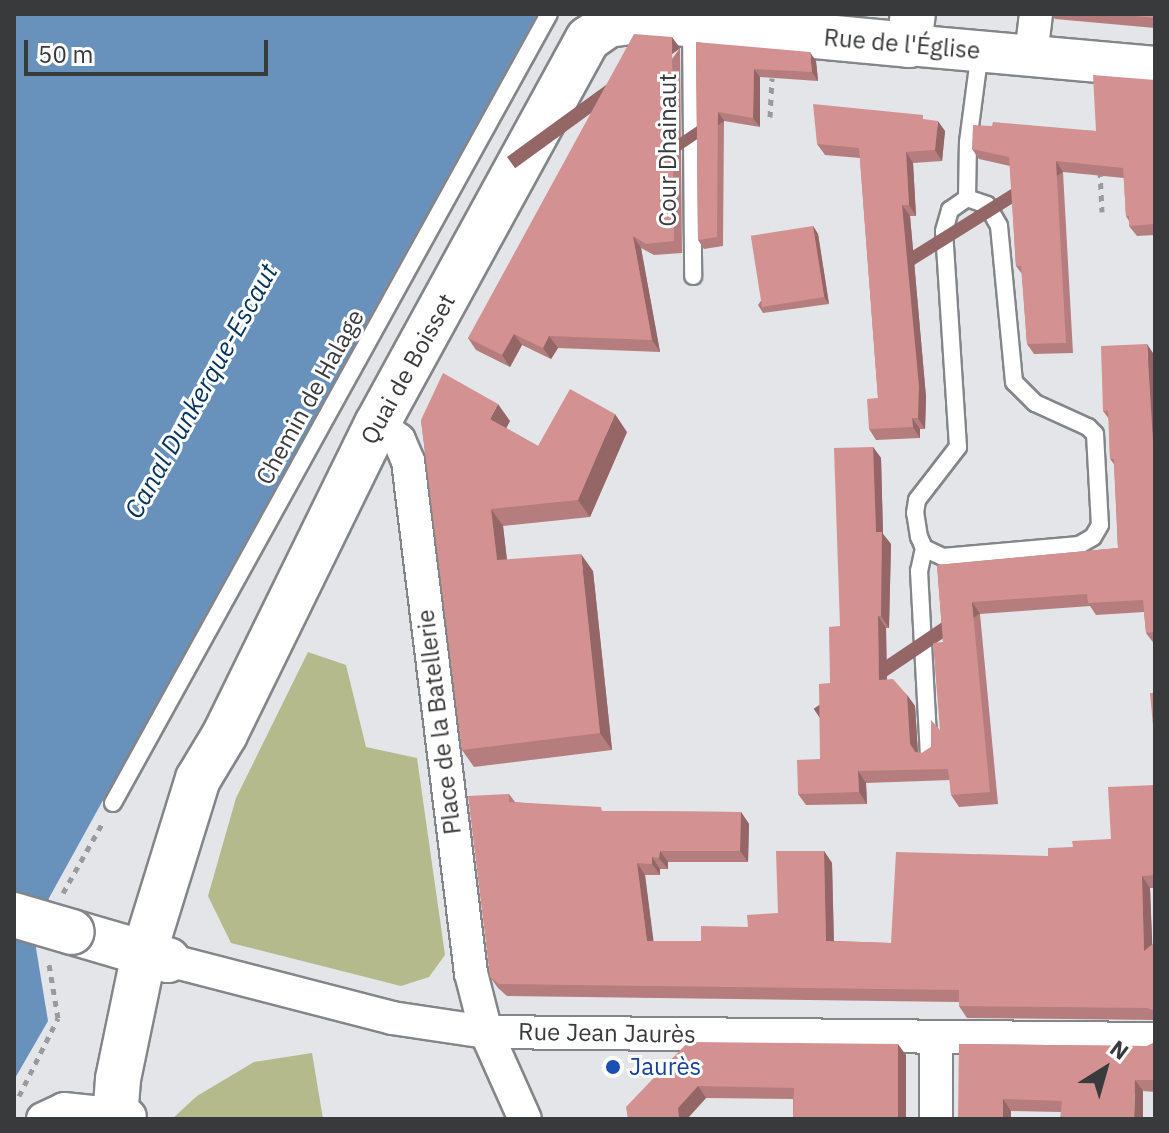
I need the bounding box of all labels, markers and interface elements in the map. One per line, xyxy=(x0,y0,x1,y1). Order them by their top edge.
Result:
street label: Rue de l'Église xyxy=(823,23,981,65)
scale bar xyxy=(28,24,272,74)
text: 50 m xyxy=(38,38,93,70)
street label: Cour Dhainaut xyxy=(654,73,682,227)
water label: Canal Dunkerque-Escaut xyxy=(118,258,284,524)
street label: Quai de Boisset xyxy=(355,289,461,449)
street label: Chemin de Halage xyxy=(250,305,370,489)
street label: Place de la Batellerie xyxy=(411,608,467,836)
street label: Rue Jean Jaurès xyxy=(518,1017,696,1049)
north arrow xyxy=(1065,1029,1145,1109)
text: N xyxy=(1105,1033,1135,1066)
place label: Jaurès xyxy=(629,1053,701,1081)
marker: Jaurès xyxy=(604,1058,622,1076)

